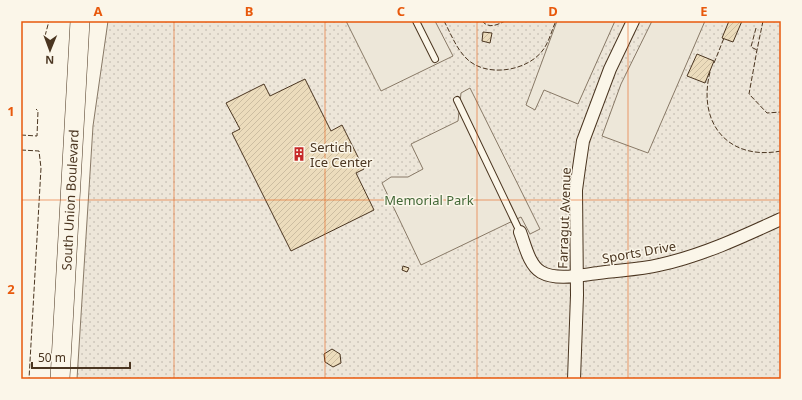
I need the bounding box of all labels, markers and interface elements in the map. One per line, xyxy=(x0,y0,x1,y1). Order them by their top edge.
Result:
text: A xyxy=(94,2,103,20)
text: B xyxy=(245,2,253,20)
text: C xyxy=(397,2,405,20)
text: D xyxy=(548,2,558,20)
text: E xyxy=(700,2,708,20)
north arrow xyxy=(30,30,70,70)
text: N xyxy=(45,53,54,68)
text: 1 xyxy=(7,102,15,120)
street label: South Union Boulevard xyxy=(57,129,83,271)
place label: Sertich Ice Center xyxy=(310,138,373,171)
building icon: Sertich Ice Center xyxy=(291,146,307,162)
street label: Farragut Avenue xyxy=(553,167,575,269)
park label: Memorial Park xyxy=(384,191,474,209)
street label: Sports Drive xyxy=(601,237,677,267)
text: 2 xyxy=(7,280,15,298)
scale bar xyxy=(32,344,130,370)
text: 50 m xyxy=(38,349,66,366)

